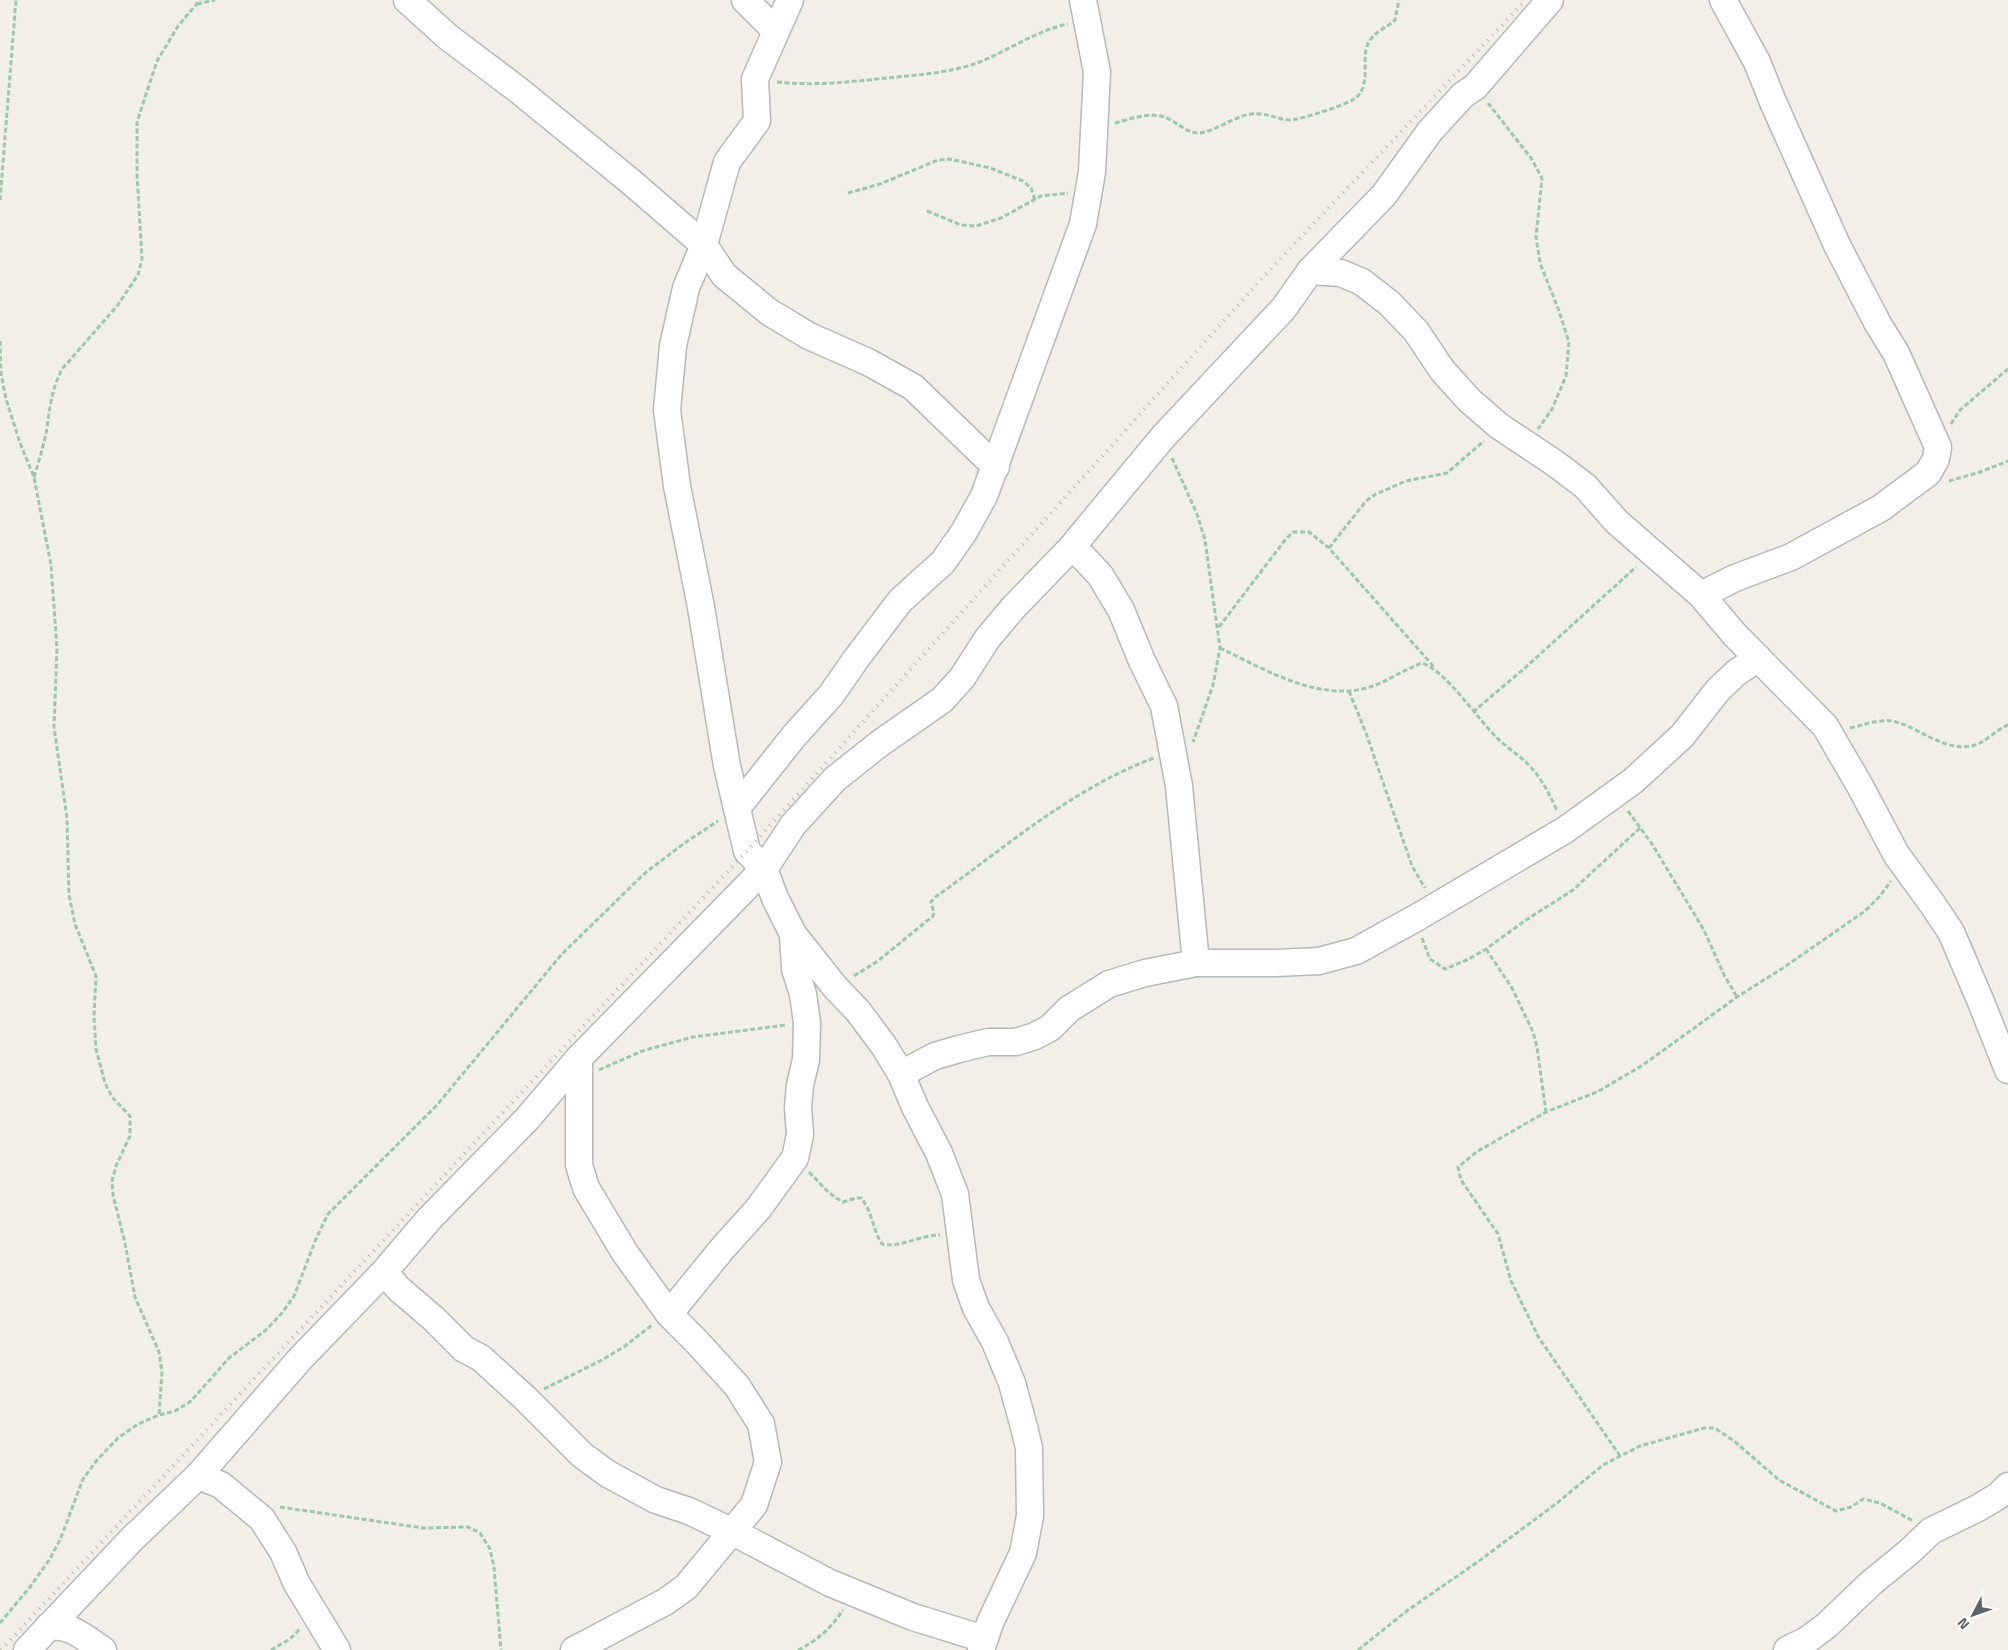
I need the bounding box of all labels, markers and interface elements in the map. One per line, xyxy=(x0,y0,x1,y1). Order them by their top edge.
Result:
north arrow xyxy=(1948,1590,1998,1640)
text: N xyxy=(1952,1613,1974,1634)

